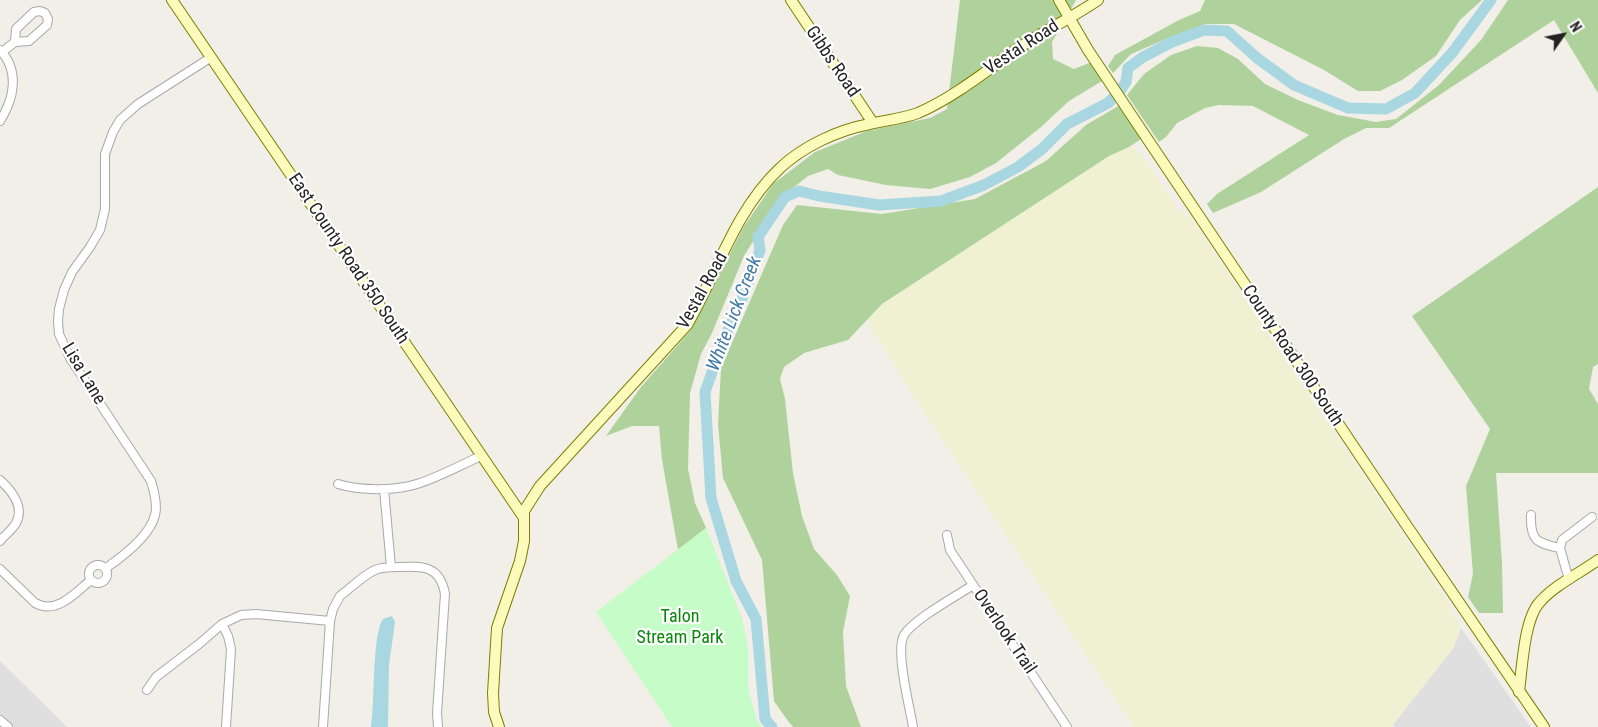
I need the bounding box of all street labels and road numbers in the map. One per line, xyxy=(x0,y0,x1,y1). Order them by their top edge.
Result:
street label: Vestal Road xyxy=(981,16,1063,80)
street label: Gibbs Road xyxy=(800,22,864,102)
street label: East County Road 350 South xyxy=(283,170,413,348)
street label: Vestal Road xyxy=(673,249,733,333)
street label: County Road 300 South xyxy=(1237,281,1347,431)
street label: Lisa Lane xyxy=(56,339,110,409)
street label: Overlook Trail xyxy=(968,586,1040,678)

